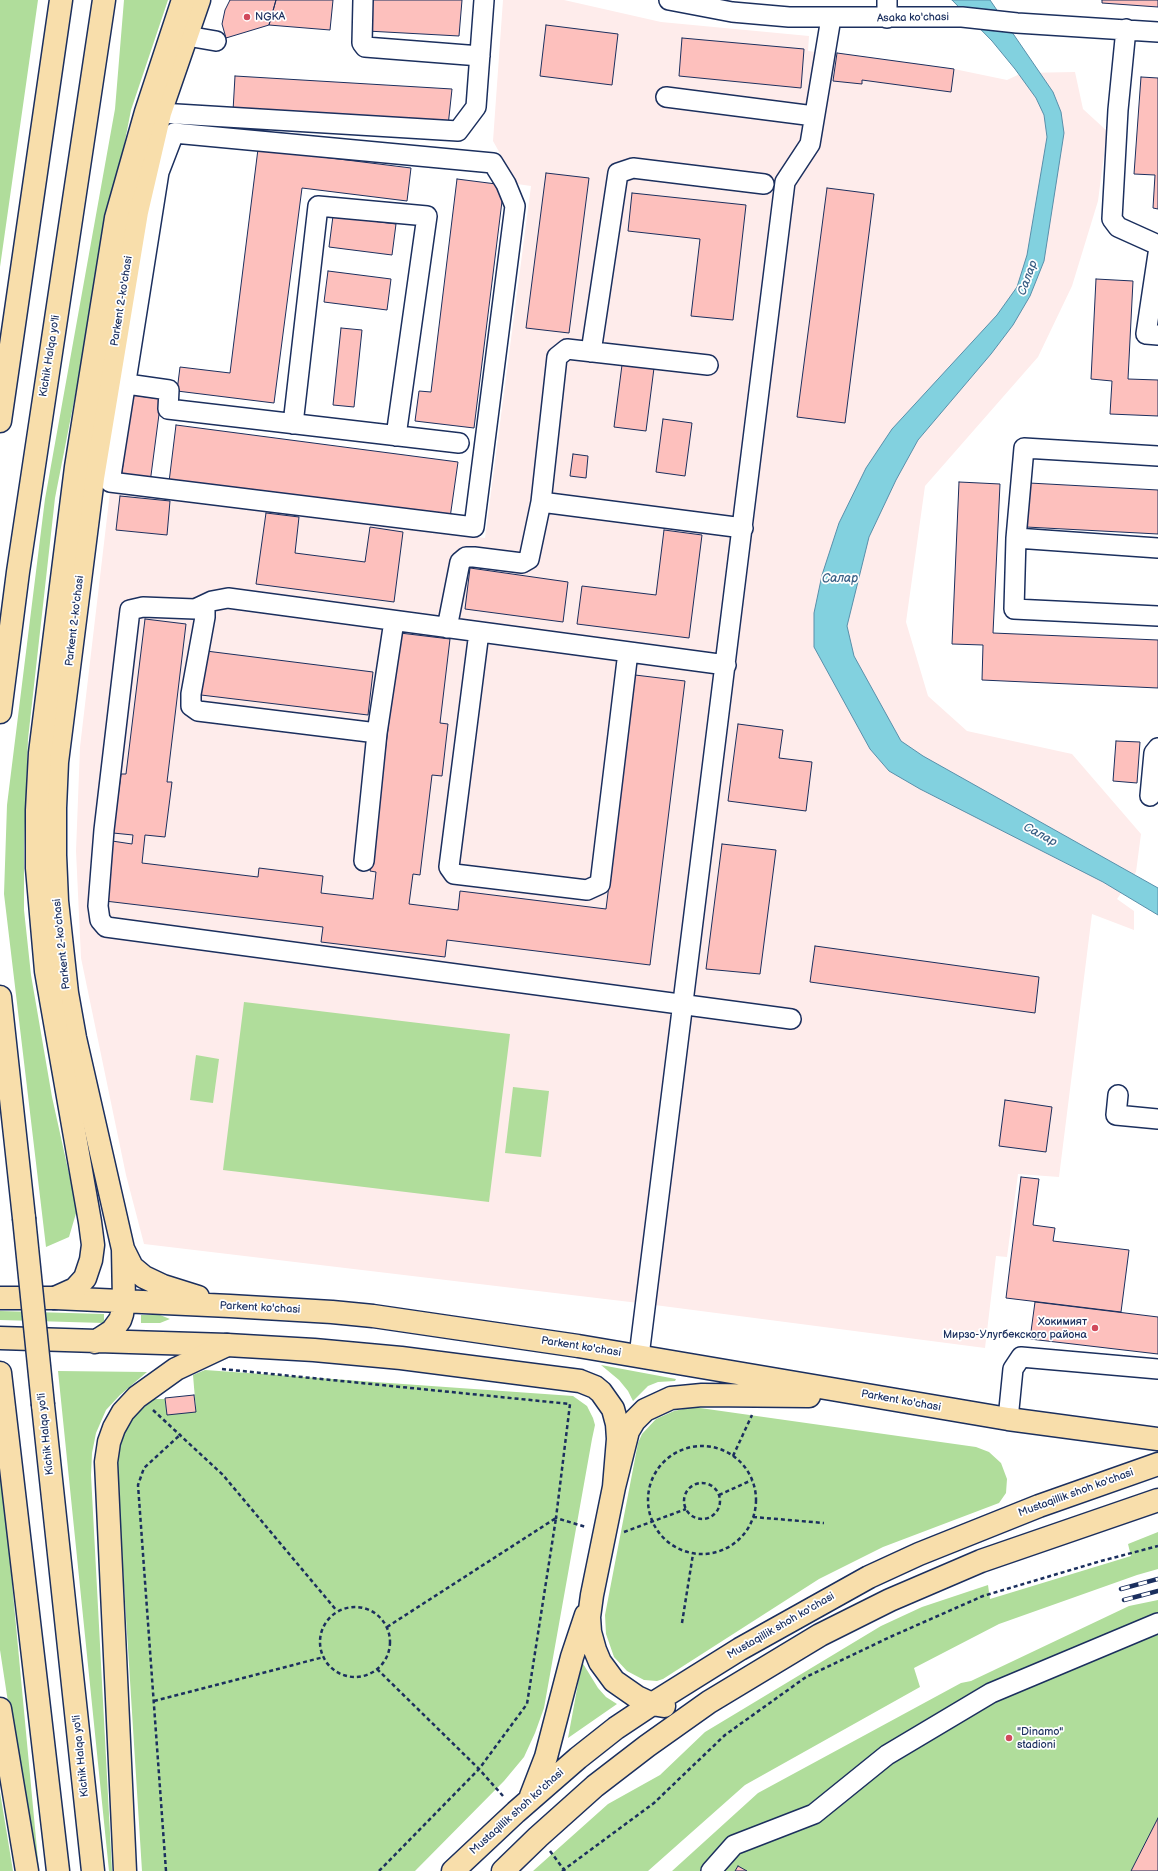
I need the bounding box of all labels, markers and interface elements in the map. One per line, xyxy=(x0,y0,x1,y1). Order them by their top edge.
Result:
place label: NGKA xyxy=(255,10,285,24)
street label: Asaka ko'chasi xyxy=(877,11,949,25)
marker: NGKA xyxy=(242,12,252,22)
street label: Parkent 2-ko'chasi xyxy=(108,255,136,347)
water label: Салар xyxy=(1015,259,1041,297)
street label: Kichik Halqa yo'li xyxy=(37,314,63,398)
water label: Салар xyxy=(822,572,858,586)
street label: Parkent 2-ko'chasi xyxy=(63,575,87,667)
water label: Салар xyxy=(1021,820,1059,850)
street label: Parkent 2-ko'chasi xyxy=(51,898,73,990)
street label: Parkent ko'chasi xyxy=(219,1299,301,1317)
place label: Хокимият Мирзо-Улугбекского района xyxy=(943,1315,1087,1341)
marker: Хокимият Мирзо-Улугбекского района xyxy=(1090,1323,1100,1333)
street label: Parkent ko'chasi xyxy=(540,1334,622,1360)
street label: Parkent ko'chasi xyxy=(860,1387,942,1415)
street label: Kichik Halqa yo'li xyxy=(35,1392,57,1476)
street label: Mustaqillik shoh ko'chasi xyxy=(1017,1466,1135,1520)
street label: Mustaqillik shoh ko'chasi xyxy=(725,1590,837,1662)
street label: Kichik Halqa yo'li xyxy=(70,1714,92,1798)
place label: "Dinamo" stadioni xyxy=(1017,1725,1063,1751)
marker: "Dinamo" stadioni xyxy=(1004,1733,1014,1743)
street label: Mustaqillik shoh ko'chasi xyxy=(467,1766,567,1858)

